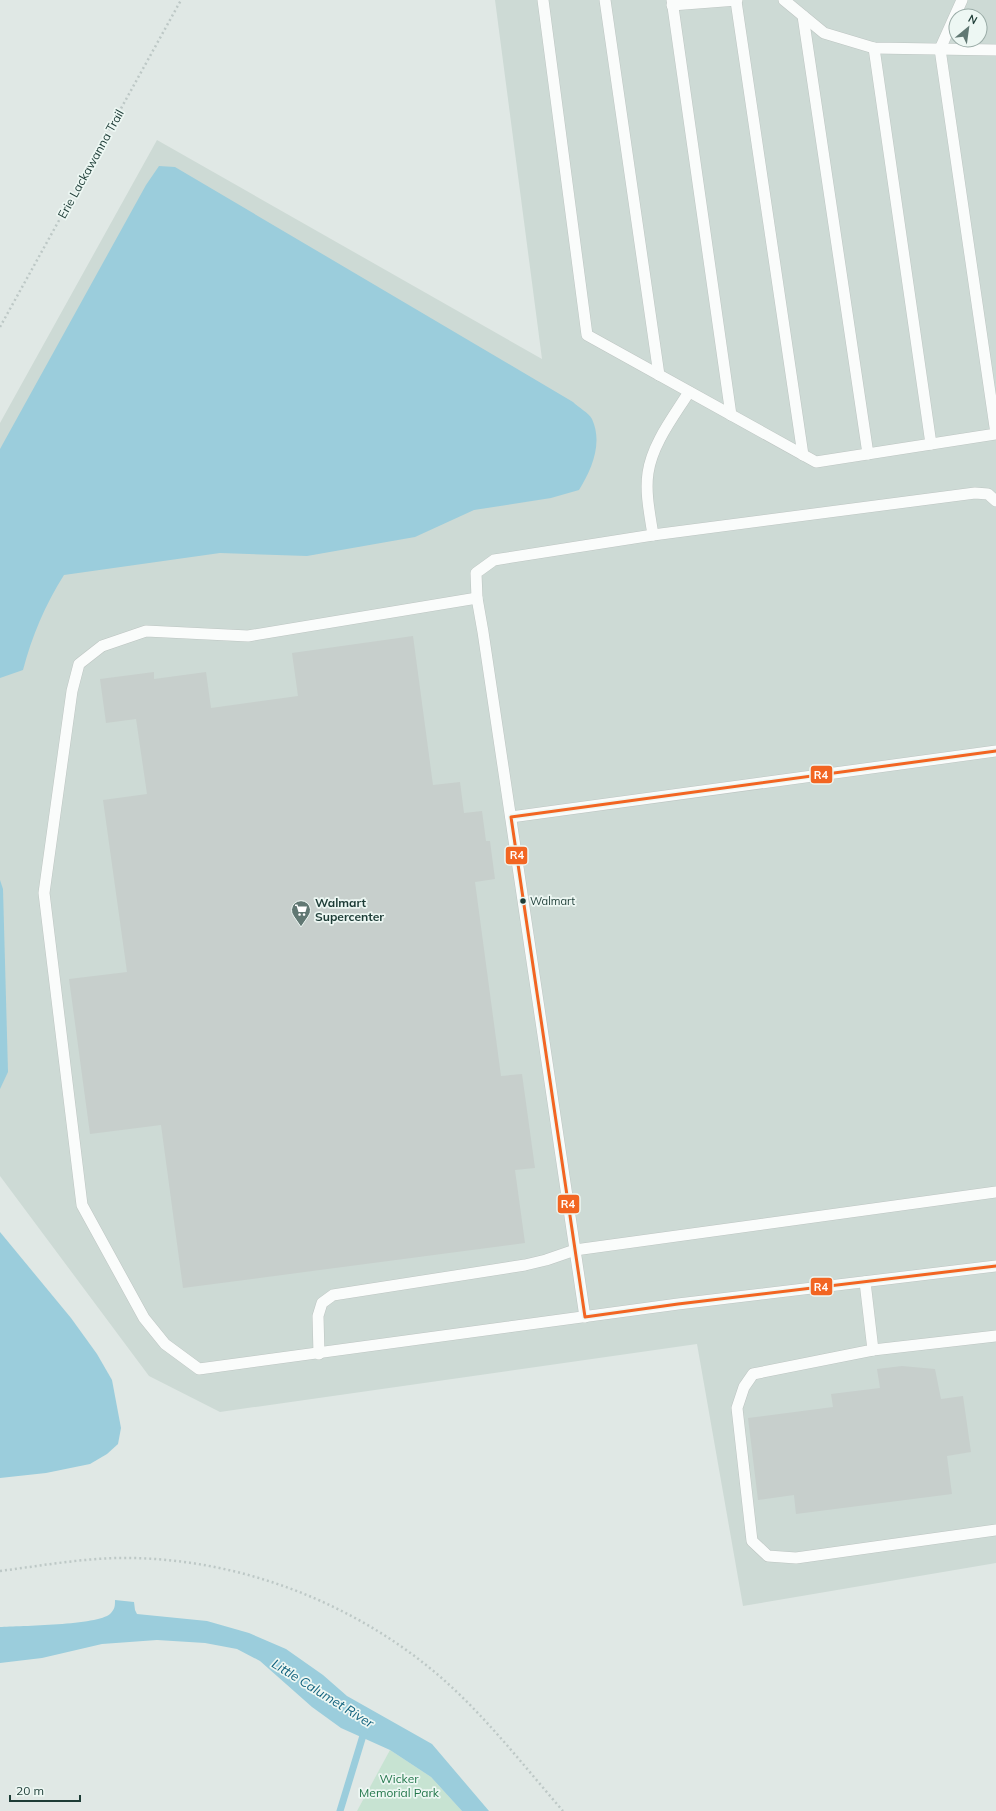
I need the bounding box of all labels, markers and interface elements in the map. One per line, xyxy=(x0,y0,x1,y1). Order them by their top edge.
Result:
north arrow xyxy=(948,8,988,48)
text: N xyxy=(966,11,980,27)
street label: Erie Lackawanna Trail xyxy=(54,107,127,221)
line badge: R4 xyxy=(810,765,833,784)
text: R4 xyxy=(814,768,829,782)
line badge: R4 xyxy=(505,846,528,865)
text: R4 xyxy=(510,848,525,862)
place label: Walmart xyxy=(530,894,575,908)
place label: Walmart Supercenter xyxy=(315,895,384,924)
marker: Walmart xyxy=(518,896,528,906)
supermarket icon: Walmart Supercenter xyxy=(290,899,312,927)
line badge: R4 xyxy=(557,1194,580,1214)
text: R4 xyxy=(561,1197,576,1211)
line badge: R4 xyxy=(810,1277,833,1296)
text: R4 xyxy=(814,1280,829,1294)
water label: Little Calumet River xyxy=(269,1655,378,1731)
park label: Wicker Memorial Park xyxy=(359,1771,440,1800)
scale bar xyxy=(10,1777,80,1803)
text: 20 m xyxy=(16,1783,44,1798)

